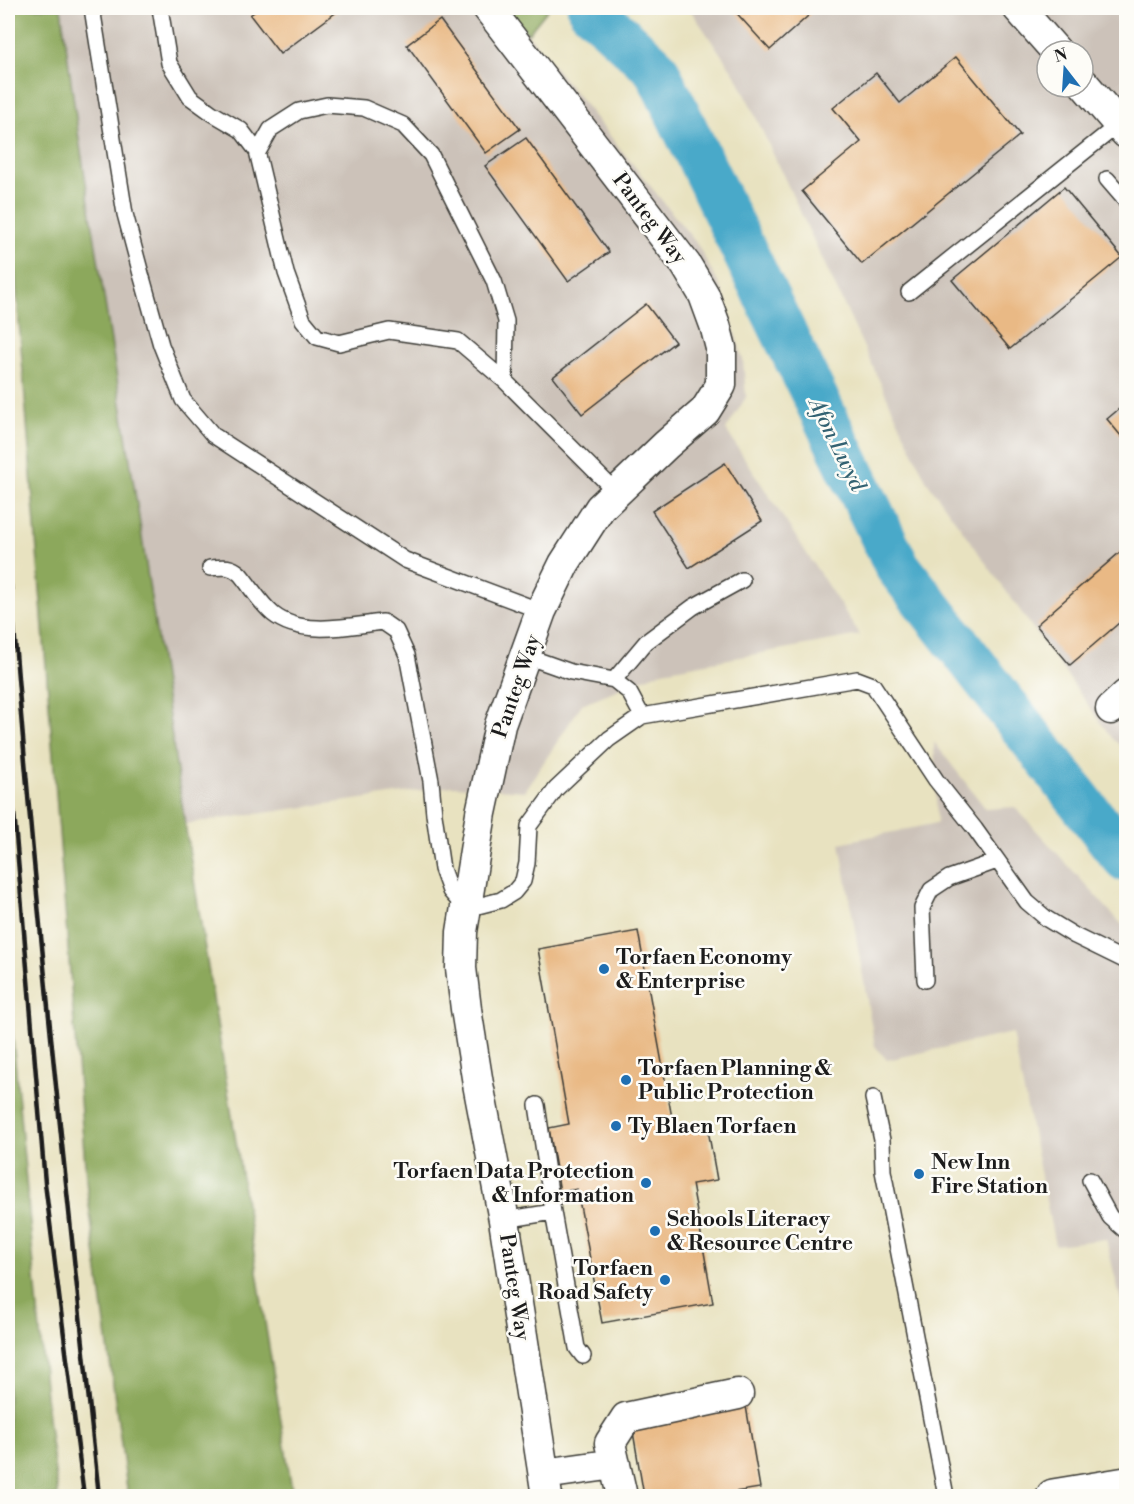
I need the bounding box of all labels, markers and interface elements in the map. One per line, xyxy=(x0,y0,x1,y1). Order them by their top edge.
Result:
north arrow xyxy=(1035,39,1095,99)
text: N xyxy=(1052,44,1070,67)
street label: Panteg Way xyxy=(606,168,693,270)
water label: Afon Lwyd xyxy=(802,392,872,497)
street label: Panteg Way xyxy=(487,630,547,742)
place label: Torfaen Economy & Enterprise xyxy=(616,945,792,995)
marker: Torfaen Economy & Enterprise xyxy=(597,962,611,976)
place label: Torfaen Planning & Public Protection xyxy=(638,1056,833,1106)
marker: Torfaen Planning & Public Protection xyxy=(619,1073,633,1087)
place label: Ty Blaen Torfaen xyxy=(628,1114,796,1140)
marker: Ty Blaen Torfaen xyxy=(609,1119,623,1133)
place label: New Inn Fire Station xyxy=(931,1150,1048,1200)
place label: Torfaen Data Protection & Information xyxy=(393,1159,634,1209)
marker: New Inn Fire Station xyxy=(912,1167,926,1181)
marker: Torfaen Data Protection & Information xyxy=(639,1176,653,1190)
place label: Schools Literacy & Resource Centre xyxy=(667,1207,853,1257)
marker: Schools Literacy & Resource Centre xyxy=(648,1224,662,1238)
street label: Panteg Way xyxy=(493,1232,535,1343)
place label: Torfaen Road Safety xyxy=(538,1256,653,1306)
marker: Torfaen Road Safety xyxy=(658,1273,672,1287)

